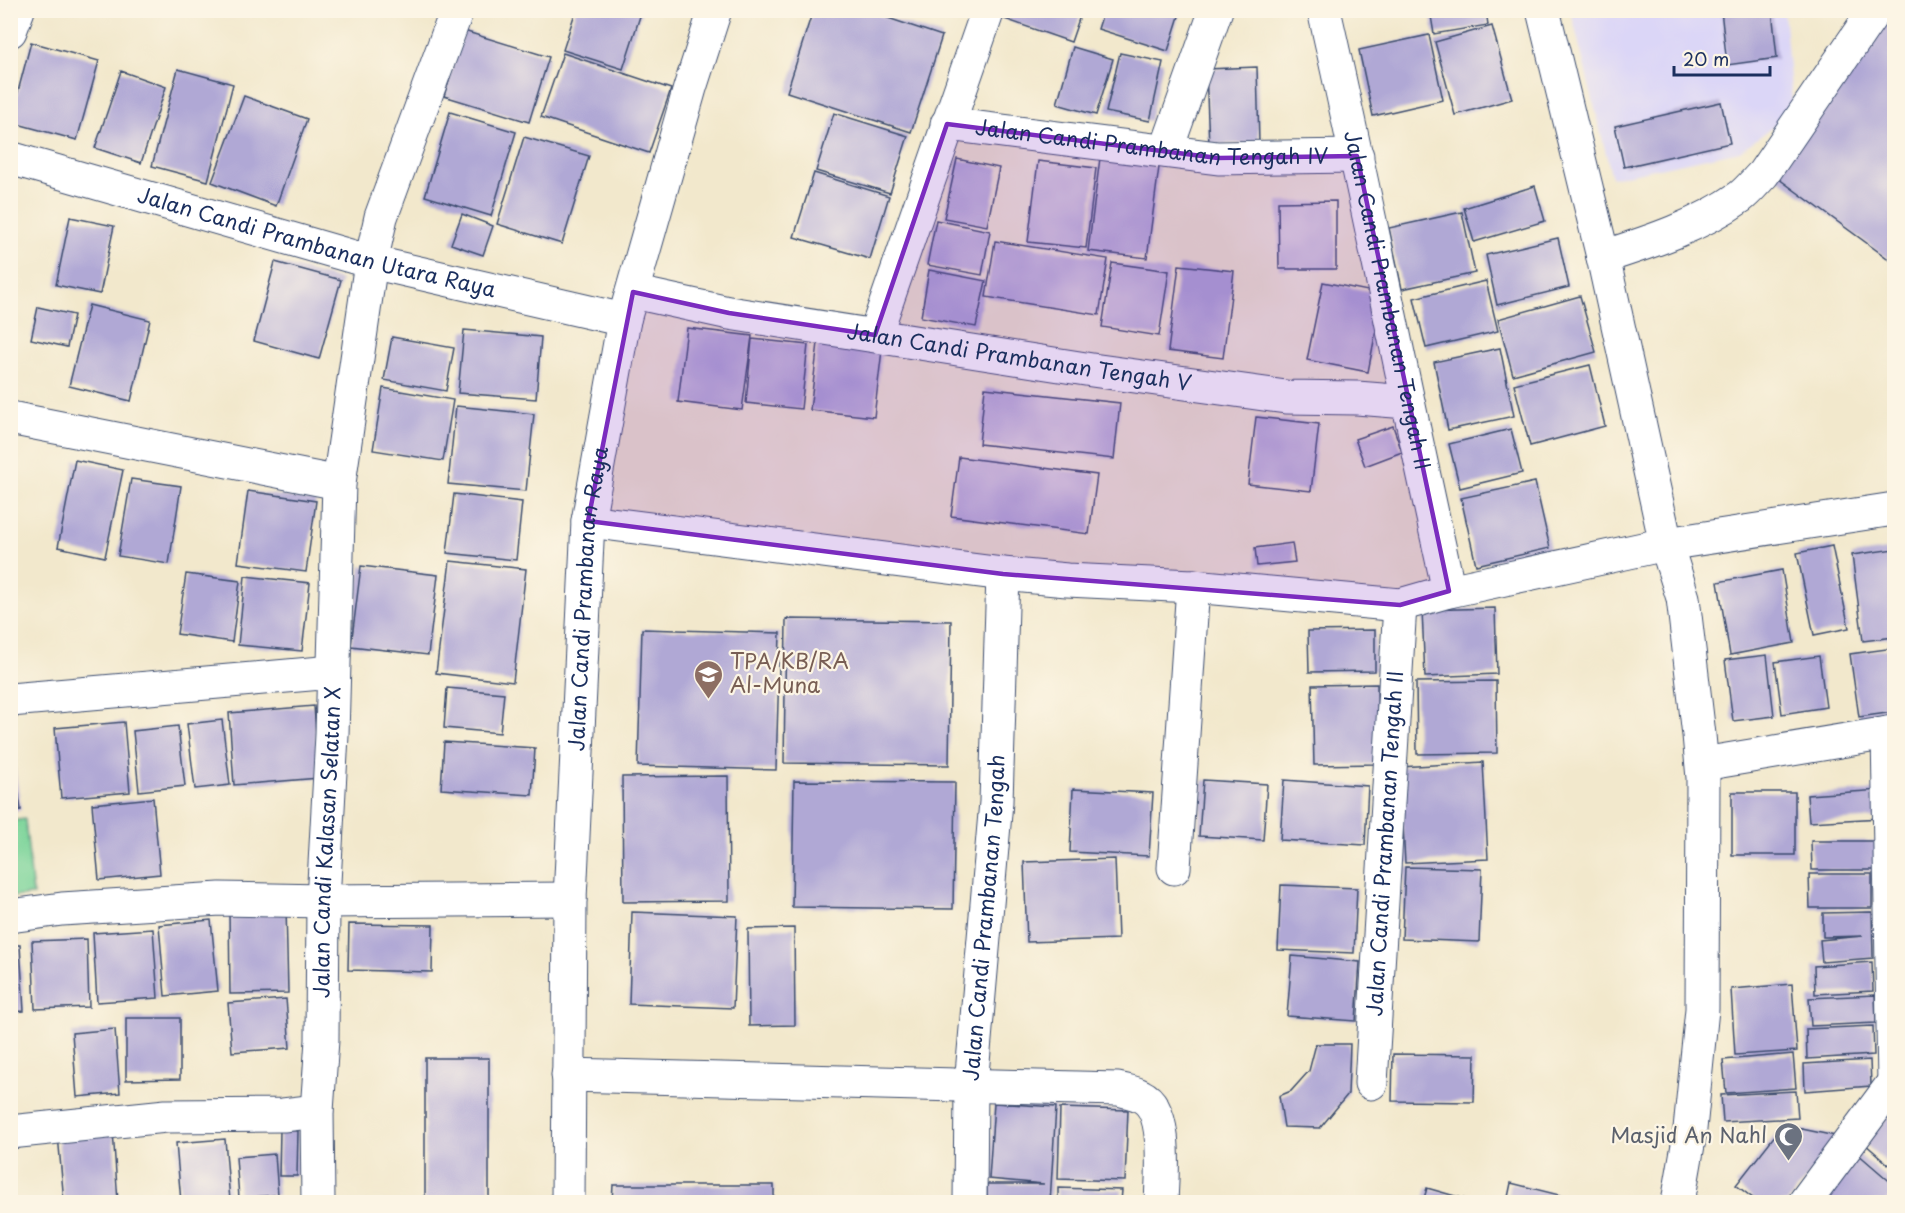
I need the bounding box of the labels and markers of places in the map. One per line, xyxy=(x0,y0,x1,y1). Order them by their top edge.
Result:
place label: TPA/KB/RA Al-Muna xyxy=(730,644,849,700)
school or university icon: TPA/KB/RA Al-Muna xyxy=(693,658,725,700)
place label: Masjid An Nahl xyxy=(1610,1118,1767,1150)
mosque icon: Masjid An Nahl xyxy=(1772,1120,1804,1162)

